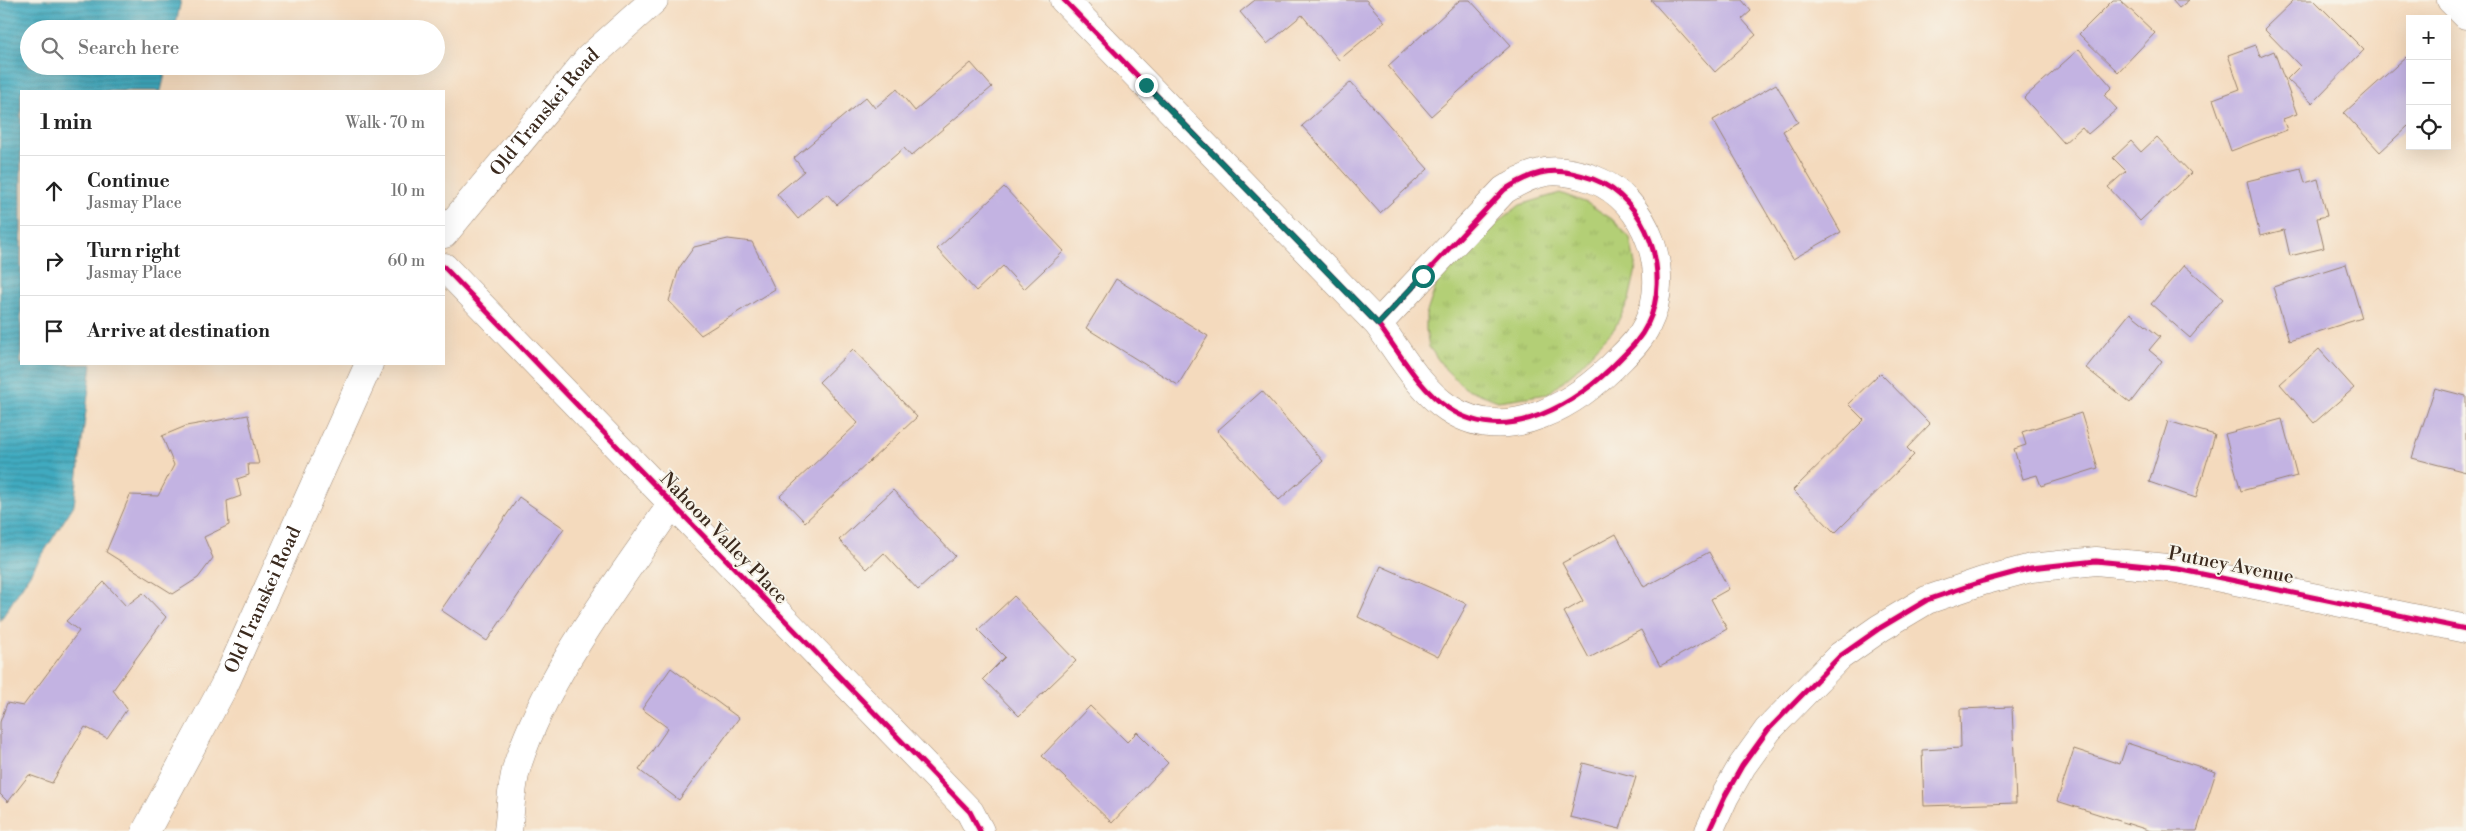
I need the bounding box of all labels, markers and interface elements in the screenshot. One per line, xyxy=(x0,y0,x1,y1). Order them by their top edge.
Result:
map controls xyxy=(2406,15,2451,150)
button: + xyxy=(2406,15,2451,60)
search box xyxy=(20,20,445,75)
icon: search xyxy=(38,34,66,62)
text: Search here xyxy=(78,36,179,60)
street label: Old Transkei Road xyxy=(485,43,604,181)
button: − xyxy=(2406,60,2451,105)
route end xyxy=(1135,74,1158,97)
button: locate xyxy=(2406,105,2451,150)
text: 1 min xyxy=(40,110,92,136)
text: Walk · 70 m xyxy=(345,113,425,133)
text: Continue xyxy=(87,169,170,193)
icon: ahead xyxy=(40,177,68,205)
text: 10 m xyxy=(391,181,425,201)
text: Jasmay Place xyxy=(87,193,182,213)
text: Turn right xyxy=(87,239,180,263)
icon: right xyxy=(40,247,68,275)
text: 60 m xyxy=(387,251,425,271)
text: Jasmay Place xyxy=(87,263,182,283)
route start xyxy=(1412,265,1435,288)
icon: arrive xyxy=(40,317,68,345)
text: Arrive at destination xyxy=(87,319,270,343)
street label: Nahoon Valley Place xyxy=(655,467,793,609)
street label: Old Transkei Road xyxy=(219,522,306,677)
street label: Putney Avenue xyxy=(2166,541,2296,589)

